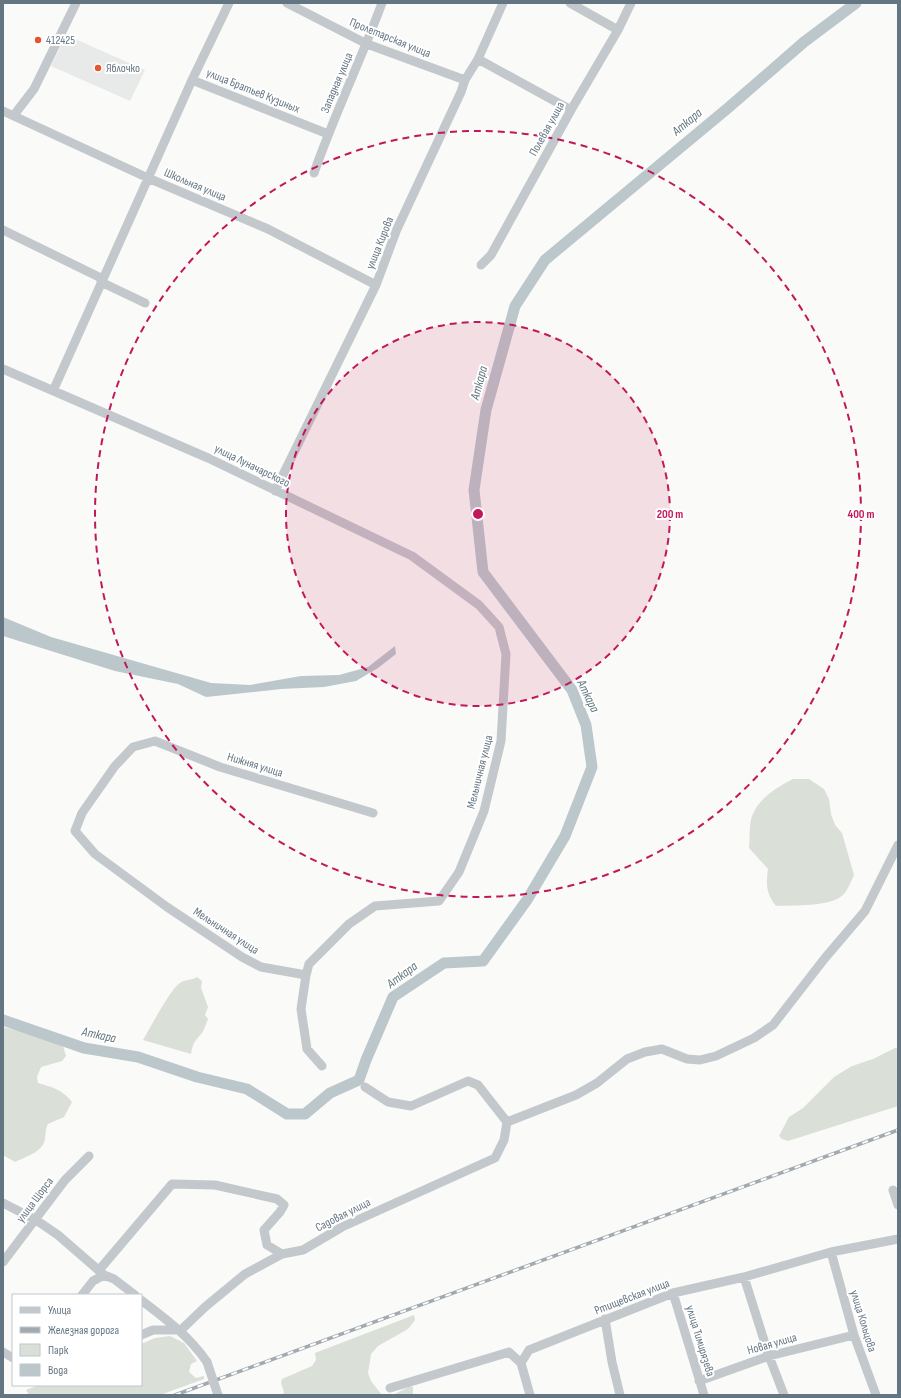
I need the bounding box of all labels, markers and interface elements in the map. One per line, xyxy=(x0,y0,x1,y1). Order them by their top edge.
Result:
street label: Пролетарская улица xyxy=(347,15,433,61)
place label: 412425 xyxy=(46,33,75,48)
marker: 412425 xyxy=(33,35,43,45)
street label: Западная улица xyxy=(318,50,357,116)
place label: Яблочко xyxy=(106,61,140,76)
marker: Яблочко xyxy=(93,63,103,73)
street label: улица Братьев Кузиных xyxy=(204,65,302,117)
street label: Полевая улица xyxy=(526,99,568,159)
water label: Аткара xyxy=(668,104,706,140)
street label: Школьная улица xyxy=(162,165,229,205)
street label: улица Кирова xyxy=(363,214,397,271)
water label: Аткара xyxy=(467,364,491,403)
street label: улица Луначарского xyxy=(212,441,292,491)
centre of rings xyxy=(471,507,485,521)
text: 200 m xyxy=(657,507,683,522)
text: 400 m xyxy=(848,507,874,522)
water label: Аткара xyxy=(573,676,603,716)
street label: Мельничная улица xyxy=(464,733,496,810)
street label: Нижняя улица xyxy=(225,749,285,781)
street label: Мельничная улица xyxy=(190,904,262,958)
water label: Аткара xyxy=(383,958,421,992)
water label: Аткара xyxy=(80,1023,118,1047)
street label: улица Щорса xyxy=(13,1174,57,1226)
street label: Садовая улица xyxy=(313,1195,373,1235)
street label: Ртищевская улица xyxy=(592,1276,672,1318)
street label: улица Кольцова xyxy=(846,1288,880,1354)
legend xyxy=(12,1294,142,1386)
text: Улица xyxy=(48,1303,72,1318)
street label: улица Тимирязева xyxy=(682,1304,718,1379)
text: Железная дорога xyxy=(48,1323,120,1338)
street label: Новая улица xyxy=(746,1330,799,1358)
text: Парк xyxy=(48,1343,69,1358)
text: Вода xyxy=(48,1363,68,1378)

